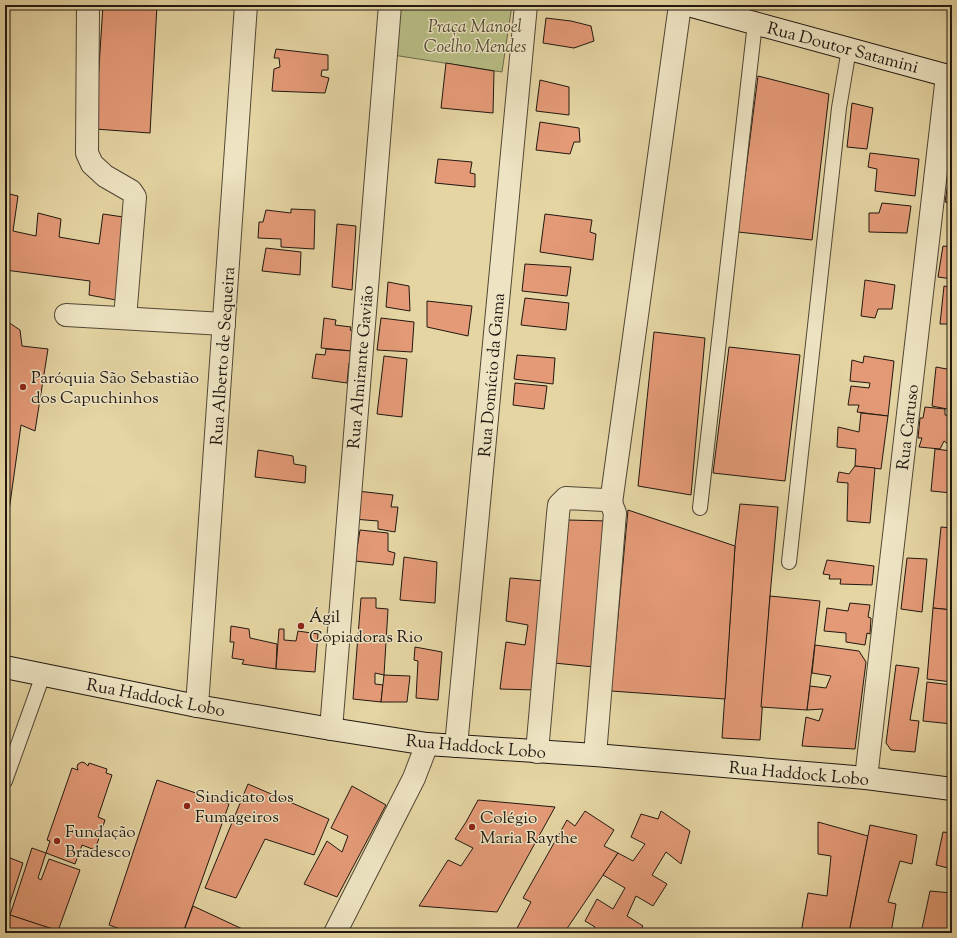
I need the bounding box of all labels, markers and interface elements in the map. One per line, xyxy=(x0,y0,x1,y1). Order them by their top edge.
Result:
park label: Praça Manoel Coelho Mendes xyxy=(424,16,527,60)
street label: Rua Doutor Satamini xyxy=(764,17,921,81)
street label: Rua Alberto de Sequeira xyxy=(206,266,242,446)
street label: Rua Almirante Gavião xyxy=(343,284,381,450)
street label: Rua Domício da Gama xyxy=(474,292,512,458)
place label: Paróquia São Sebastião dos Capuchinhos xyxy=(31,367,199,411)
marker: Paróquia São Sebastião dos Capuchinhos xyxy=(18,382,28,392)
street label: Rua Caruso xyxy=(892,383,926,471)
place label: Ágil Copiadoras Rio xyxy=(309,606,423,650)
marker: Ágil Copiadoras Rio xyxy=(296,621,306,631)
street label: Rua Haddock Lobo xyxy=(84,674,227,724)
street label: Rua Haddock Lobo xyxy=(405,730,547,766)
street label: Rua Haddock Lobo xyxy=(728,757,870,793)
place label: Sindicato dos Fumageiros xyxy=(195,786,294,830)
marker: Sindicato dos Fumageiros xyxy=(182,801,192,811)
place label: Colégio Maria Raythe xyxy=(480,807,578,851)
place label: Fundação Bradesco xyxy=(65,821,136,865)
marker: Colégio Maria Raythe xyxy=(467,822,477,832)
marker: Fundação Bradesco xyxy=(52,836,62,846)

